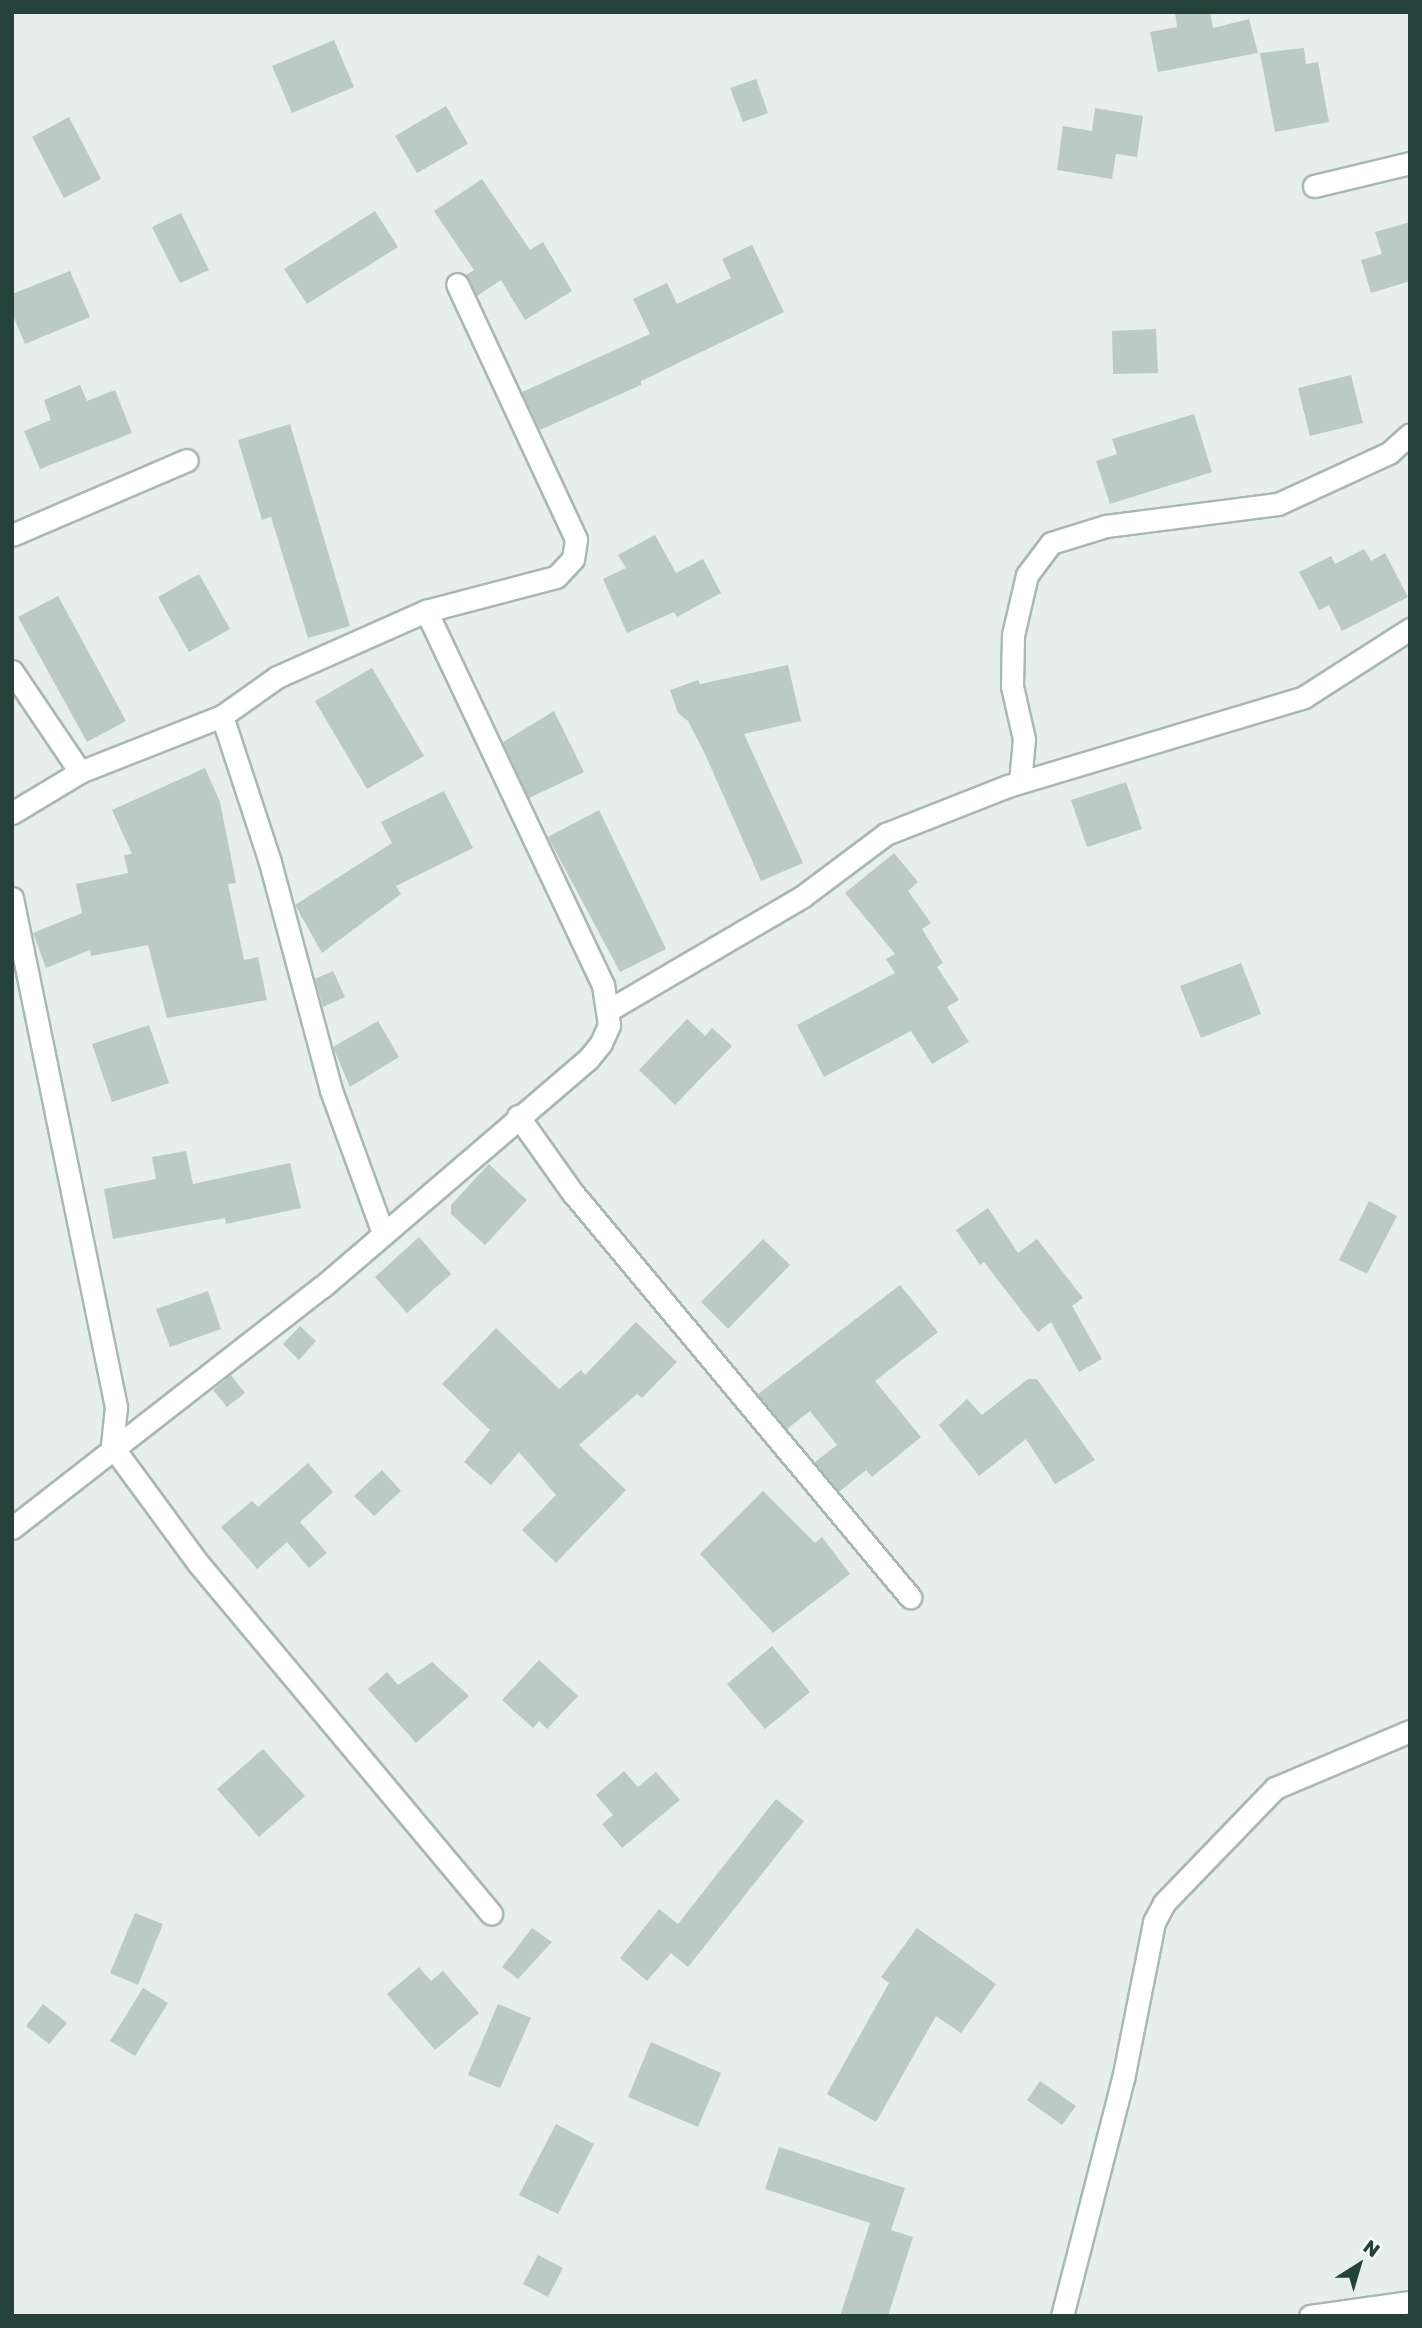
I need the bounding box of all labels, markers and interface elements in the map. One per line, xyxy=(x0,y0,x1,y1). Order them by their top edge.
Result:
north arrow xyxy=(1324,2230,1394,2300)
text: N xyxy=(1359,2234,1385,2261)

